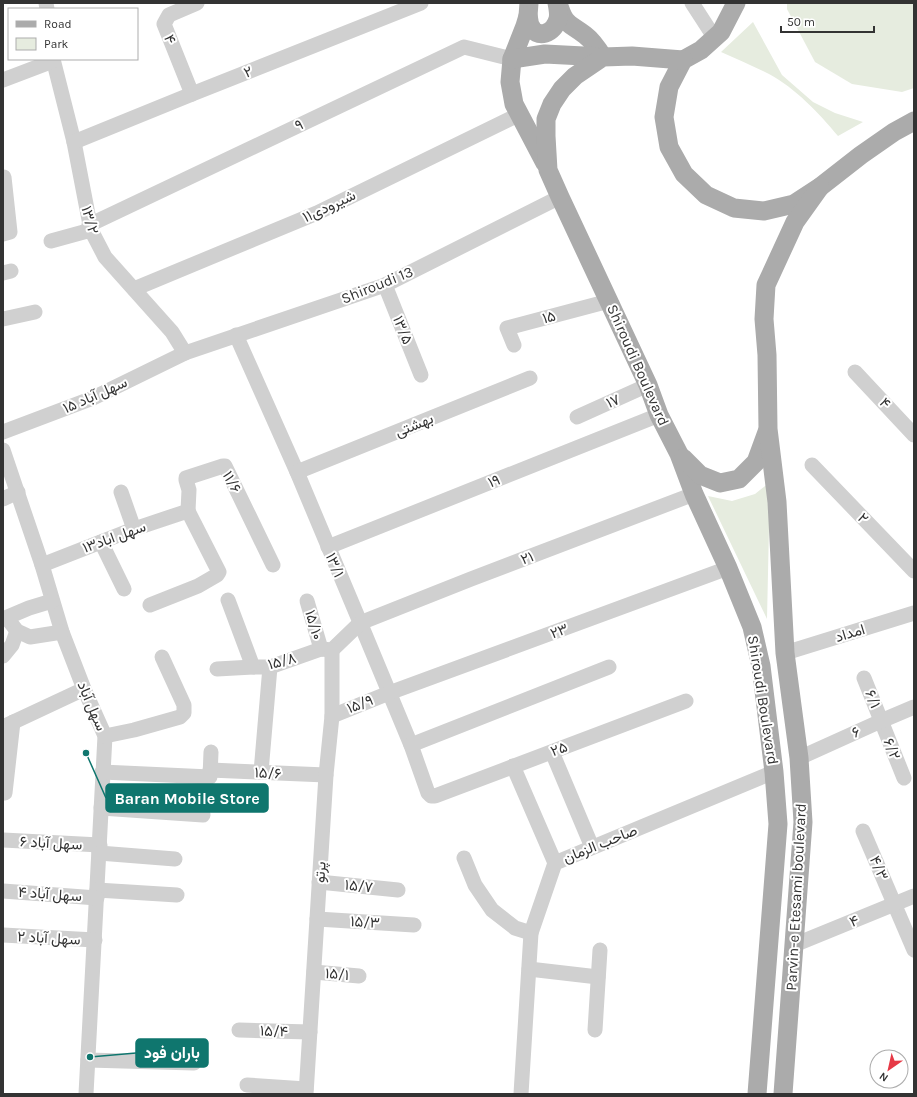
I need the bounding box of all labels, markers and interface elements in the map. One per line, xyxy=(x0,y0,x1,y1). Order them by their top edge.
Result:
legend xyxy=(8,8,138,60)
scale bar xyxy=(781,8,874,34)
text: 50 m xyxy=(787,15,815,29)
text: Road xyxy=(44,17,72,31)
street label: ۴ xyxy=(160,32,180,47)
text: Park xyxy=(44,37,69,51)
street label: ۲ xyxy=(241,62,255,82)
street label: ۹ xyxy=(292,115,306,135)
street label: ۱۱شیرودی xyxy=(300,186,359,227)
street label: ۱۳/۲ xyxy=(77,204,103,236)
street label: Shiroudi 13 xyxy=(338,262,416,308)
street label: Shiroudi Boulevard xyxy=(603,302,673,428)
street label: ۱۵ xyxy=(540,307,558,327)
street label: ۱۳/۵ xyxy=(389,313,417,347)
street label: سهل آباد ۱۵ xyxy=(60,373,130,417)
street label: ۱۷ xyxy=(603,390,623,412)
street label: ۴ xyxy=(875,394,895,413)
street label: بهشتی xyxy=(392,409,436,442)
street label: ۱۱/۶ xyxy=(219,468,245,496)
street label: ۱۹ xyxy=(485,470,503,492)
street label: ۲ xyxy=(854,509,872,527)
street label: سهل اباد۱۳ xyxy=(80,517,148,557)
street label: ۲۱ xyxy=(518,547,536,569)
street label: ۱۳/۱ xyxy=(322,550,348,580)
street label: ۱۵/۱۰ xyxy=(301,608,327,642)
street label: ۲۳ xyxy=(548,619,571,642)
street label: امداد xyxy=(833,620,867,646)
street label: Shiroudi Boulevard xyxy=(744,634,782,766)
street label: ۱۵/۸ xyxy=(266,649,298,673)
street label: سهل آباد xyxy=(74,679,110,734)
street label: ۶/۱ xyxy=(861,687,885,711)
street label: ۱۵/۹ xyxy=(344,691,376,717)
street label: ۶ xyxy=(849,722,863,742)
street label: ۶/۲ xyxy=(880,736,904,763)
street label: ۲۵ xyxy=(548,738,570,760)
street label: ۱۵/۶ xyxy=(254,763,282,783)
callout: Baran Mobile Store xyxy=(106,784,268,812)
text: Baran Mobile Store xyxy=(114,789,260,808)
street label: Parvin-e Etesami boulevard xyxy=(782,803,810,991)
street label: صاحب الزمان xyxy=(560,821,640,867)
street label: سهل آباد ۶ xyxy=(19,832,83,854)
street label: ۴/۳ xyxy=(866,853,892,883)
street label: پرتو xyxy=(310,861,331,883)
street label: ۱۵/۷ xyxy=(344,876,374,896)
street label: سهل آباد ۴ xyxy=(17,883,83,905)
street label: ۴ xyxy=(847,911,862,931)
street label: ۱۵/۳ xyxy=(350,912,380,932)
street label: سهل آباد ۲ xyxy=(17,927,81,949)
street label: ۱۵/۱ xyxy=(324,964,350,984)
street label: ۱۵/۴ xyxy=(260,1022,289,1041)
callout: باران فود xyxy=(136,1039,208,1067)
text: باران فود xyxy=(144,1043,200,1063)
north arrow xyxy=(869,1049,909,1089)
text: N xyxy=(877,1069,891,1084)

